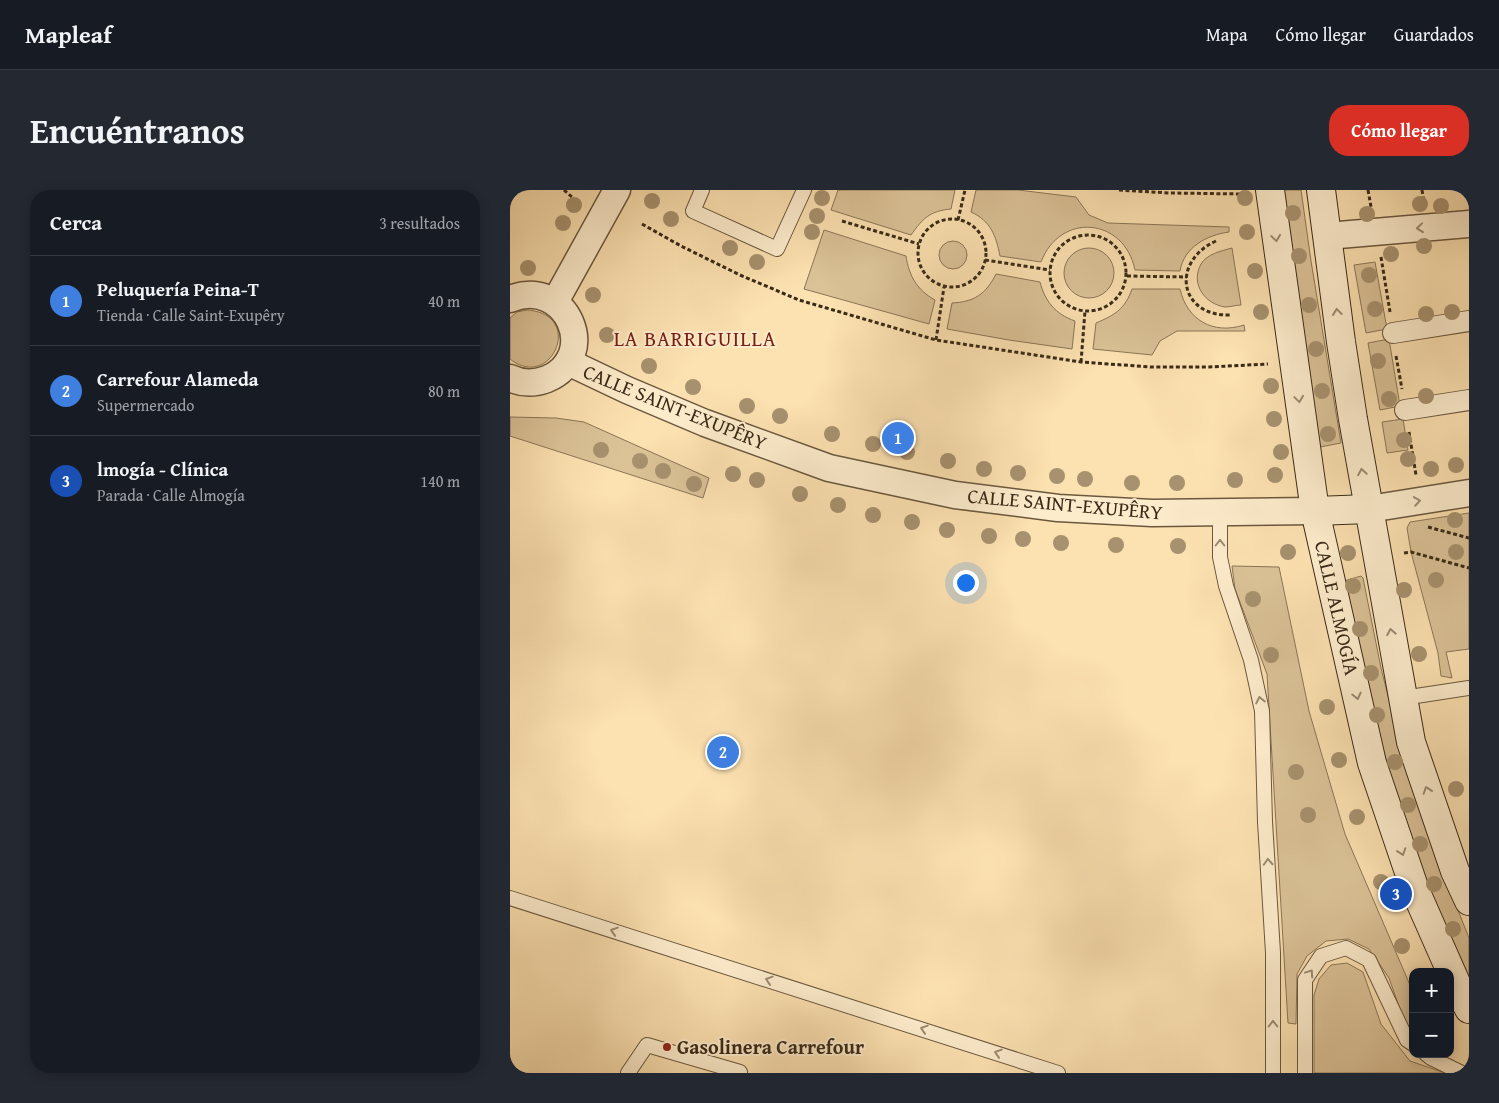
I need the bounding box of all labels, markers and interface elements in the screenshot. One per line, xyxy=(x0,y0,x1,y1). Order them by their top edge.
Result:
text: Mapleaf xyxy=(25,17,112,52)
text: Mapa xyxy=(1206,21,1248,48)
text: Cómo llegar xyxy=(1276,21,1366,48)
text: Guardados xyxy=(1394,21,1474,48)
text: Encuéntranos xyxy=(30,105,245,156)
button: Cómo llegar xyxy=(1329,105,1469,156)
text: Cerca xyxy=(50,207,102,238)
text: 3 resultados xyxy=(379,211,460,235)
one-way arrow xyxy=(1416,222,1424,233)
one-way arrow xyxy=(1270,235,1281,243)
text: Peluquería Peina-T xyxy=(97,275,259,303)
text: 1 xyxy=(62,289,70,313)
text: 40 m xyxy=(428,289,460,313)
text: Tienda · Calle Saint-Exupêry xyxy=(97,303,285,327)
one-way arrow xyxy=(1332,307,1343,315)
district label: LA BARRIGUILLA xyxy=(614,323,776,354)
street label: CALLE SAINT-EXUPÊRY xyxy=(579,356,771,457)
text: Carrefour Alameda xyxy=(97,365,259,393)
text: 2 xyxy=(62,379,70,403)
text: 80 m xyxy=(428,379,460,403)
text: Supermercado xyxy=(97,393,195,417)
one-way arrow xyxy=(1293,396,1304,404)
pin: 1 xyxy=(882,419,914,457)
text: lmogía - Clínica xyxy=(97,455,228,483)
one-way arrow xyxy=(1358,468,1368,476)
text: 3 xyxy=(62,469,70,493)
text: 140 m xyxy=(420,469,460,493)
street label: CALLE SAINT-EXUPÊRY xyxy=(966,481,1164,526)
text: Parada · Calle Almogía xyxy=(97,483,245,507)
one-way arrow xyxy=(1412,497,1421,507)
street label: CALLE ALMOGÍA xyxy=(1308,538,1367,678)
one-way arrow xyxy=(1215,539,1225,546)
your location xyxy=(953,570,979,596)
one-way arrow xyxy=(1386,628,1396,636)
one-way arrow xyxy=(1351,691,1361,700)
one-way arrow xyxy=(1255,695,1266,704)
pin: 2 xyxy=(707,733,739,771)
one-way arrow xyxy=(1423,786,1433,795)
one-way arrow xyxy=(1396,847,1406,855)
one-way arrow xyxy=(1262,858,1273,866)
pin: 3 xyxy=(1380,875,1412,913)
one-way arrow xyxy=(610,926,619,936)
map controls xyxy=(1409,968,1454,1058)
button: + xyxy=(1409,968,1454,1013)
one-way arrow xyxy=(1303,970,1313,979)
one-way arrow xyxy=(765,976,774,986)
button: − xyxy=(1409,1013,1454,1058)
one-way arrow xyxy=(1268,1020,1278,1028)
one-way arrow xyxy=(920,1025,928,1035)
place label: Gasolinera Carrefour xyxy=(677,1032,864,1061)
marker: Gasolinera Carrefour xyxy=(661,1041,673,1053)
one-way arrow xyxy=(994,1049,1002,1059)

